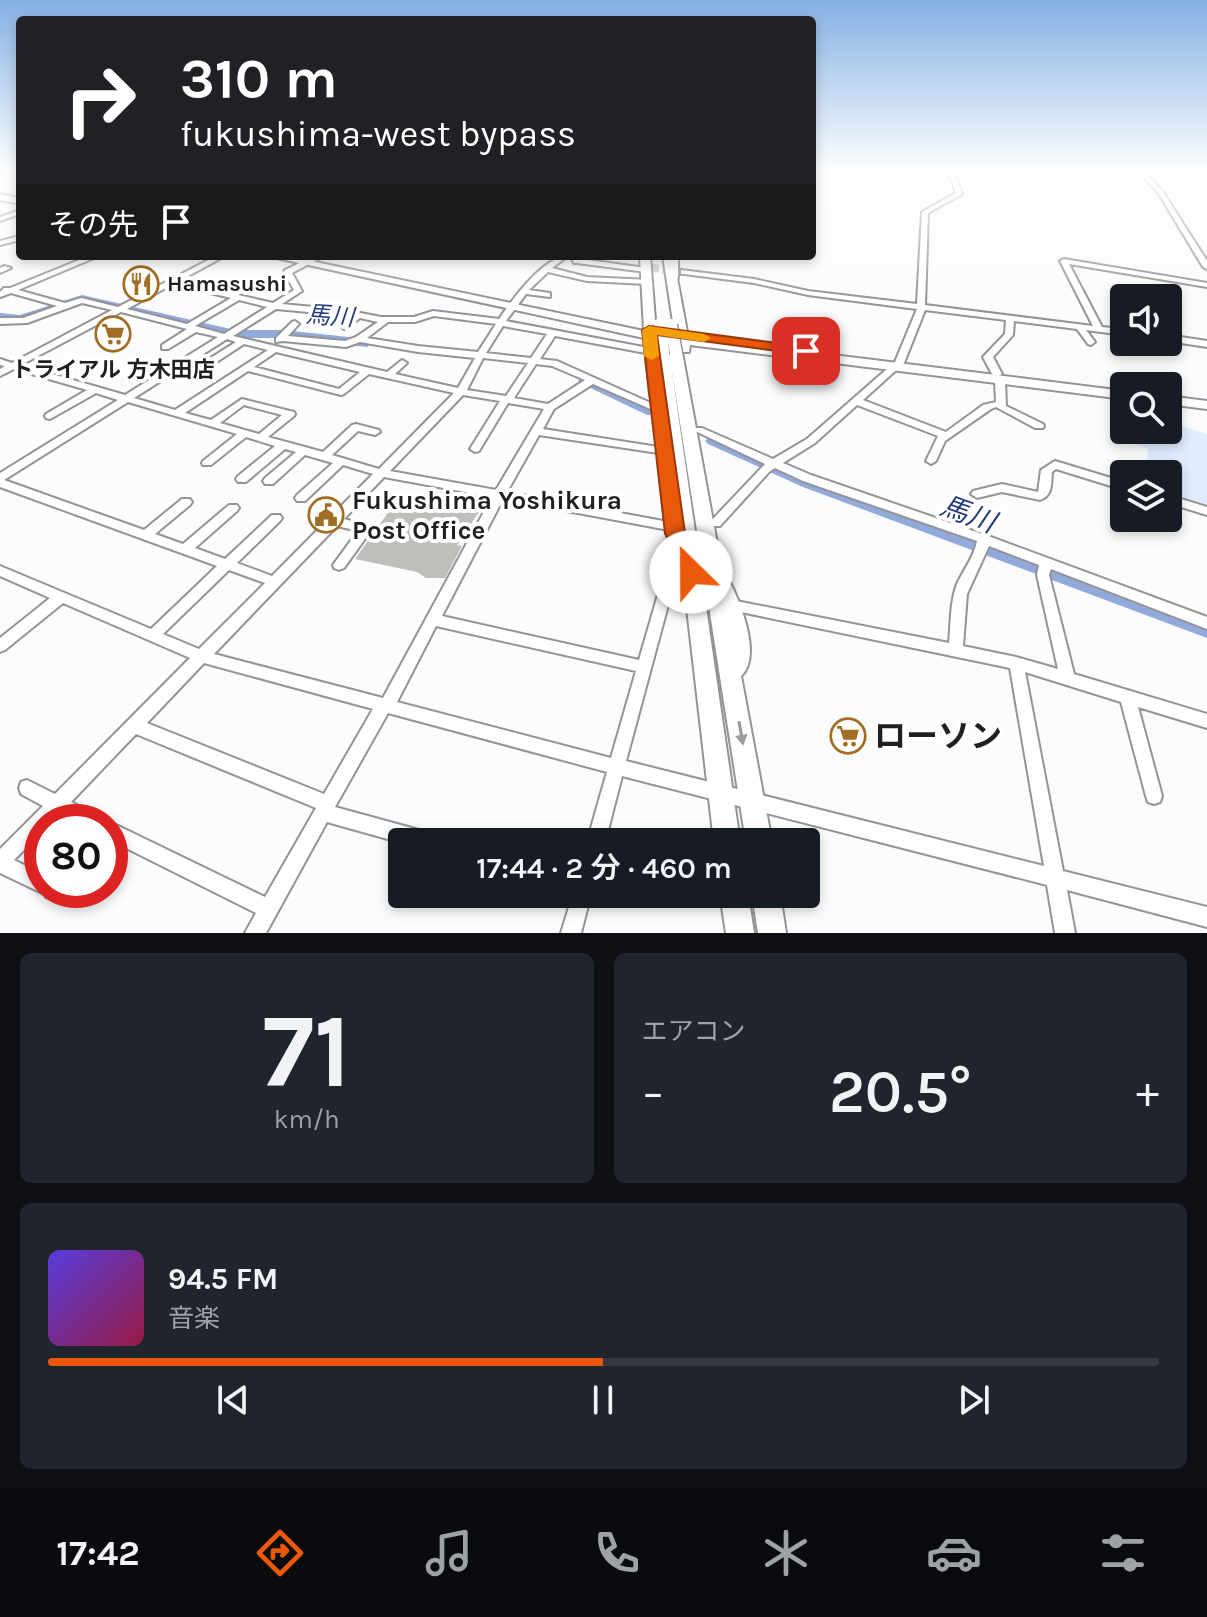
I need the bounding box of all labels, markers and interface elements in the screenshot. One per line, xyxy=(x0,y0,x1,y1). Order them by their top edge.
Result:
text: 310 m xyxy=(180,46,338,111)
icon: right xyxy=(48,48,152,152)
text: fukushima-west bypass xyxy=(180,113,576,155)
icon: arrive xyxy=(154,200,198,244)
text: その先 xyxy=(48,207,138,243)
restaurant icon: Hamasushi xyxy=(122,265,160,303)
place label: Hamasushi xyxy=(167,271,287,297)
map controls xyxy=(1110,284,1182,532)
button: sound xyxy=(1110,284,1182,356)
water label: 馬川 xyxy=(305,300,358,332)
supermarket icon: トライアル 方木田店 xyxy=(94,315,132,353)
pin xyxy=(772,317,840,385)
icon: arrive xyxy=(784,329,828,373)
place label: トライアル 方木田店 xyxy=(11,357,215,383)
button: search xyxy=(1110,372,1182,444)
button: layers xyxy=(1110,460,1182,532)
place label: Fukushima Yoshikura Post Office xyxy=(352,485,622,546)
water label: 馬川 xyxy=(936,489,1003,540)
public building icon: Fukushima Yoshikura Post Office xyxy=(307,496,345,534)
position arrow xyxy=(649,530,733,614)
supermarket icon: ローソン xyxy=(829,717,867,755)
place label: ローソン xyxy=(874,718,1002,755)
one-way arrow xyxy=(736,721,748,746)
speed limit sign: 80 xyxy=(24,804,128,908)
text: 17:44 · 2 分 · 460 m xyxy=(476,850,732,886)
text: 71 xyxy=(262,991,351,1112)
text: エアコン xyxy=(642,1016,746,1047)
text: 20.5° xyxy=(829,1057,972,1127)
text: − xyxy=(642,1067,665,1118)
text: + xyxy=(1136,1067,1159,1118)
text: km/h xyxy=(274,1104,340,1135)
text: 94.5 FM xyxy=(168,1261,278,1297)
text: 音楽 xyxy=(168,1303,220,1334)
icon: previous xyxy=(211,1378,255,1422)
icon: pause xyxy=(581,1378,625,1422)
icon: next xyxy=(952,1378,996,1422)
icon: directions xyxy=(252,1525,308,1581)
icon: music xyxy=(421,1525,477,1581)
icon: phone xyxy=(589,1525,645,1581)
icon: climate xyxy=(758,1525,814,1581)
icon: car xyxy=(926,1525,982,1581)
icon: filters xyxy=(1095,1525,1151,1581)
text: 17:42 xyxy=(56,1532,140,1574)

